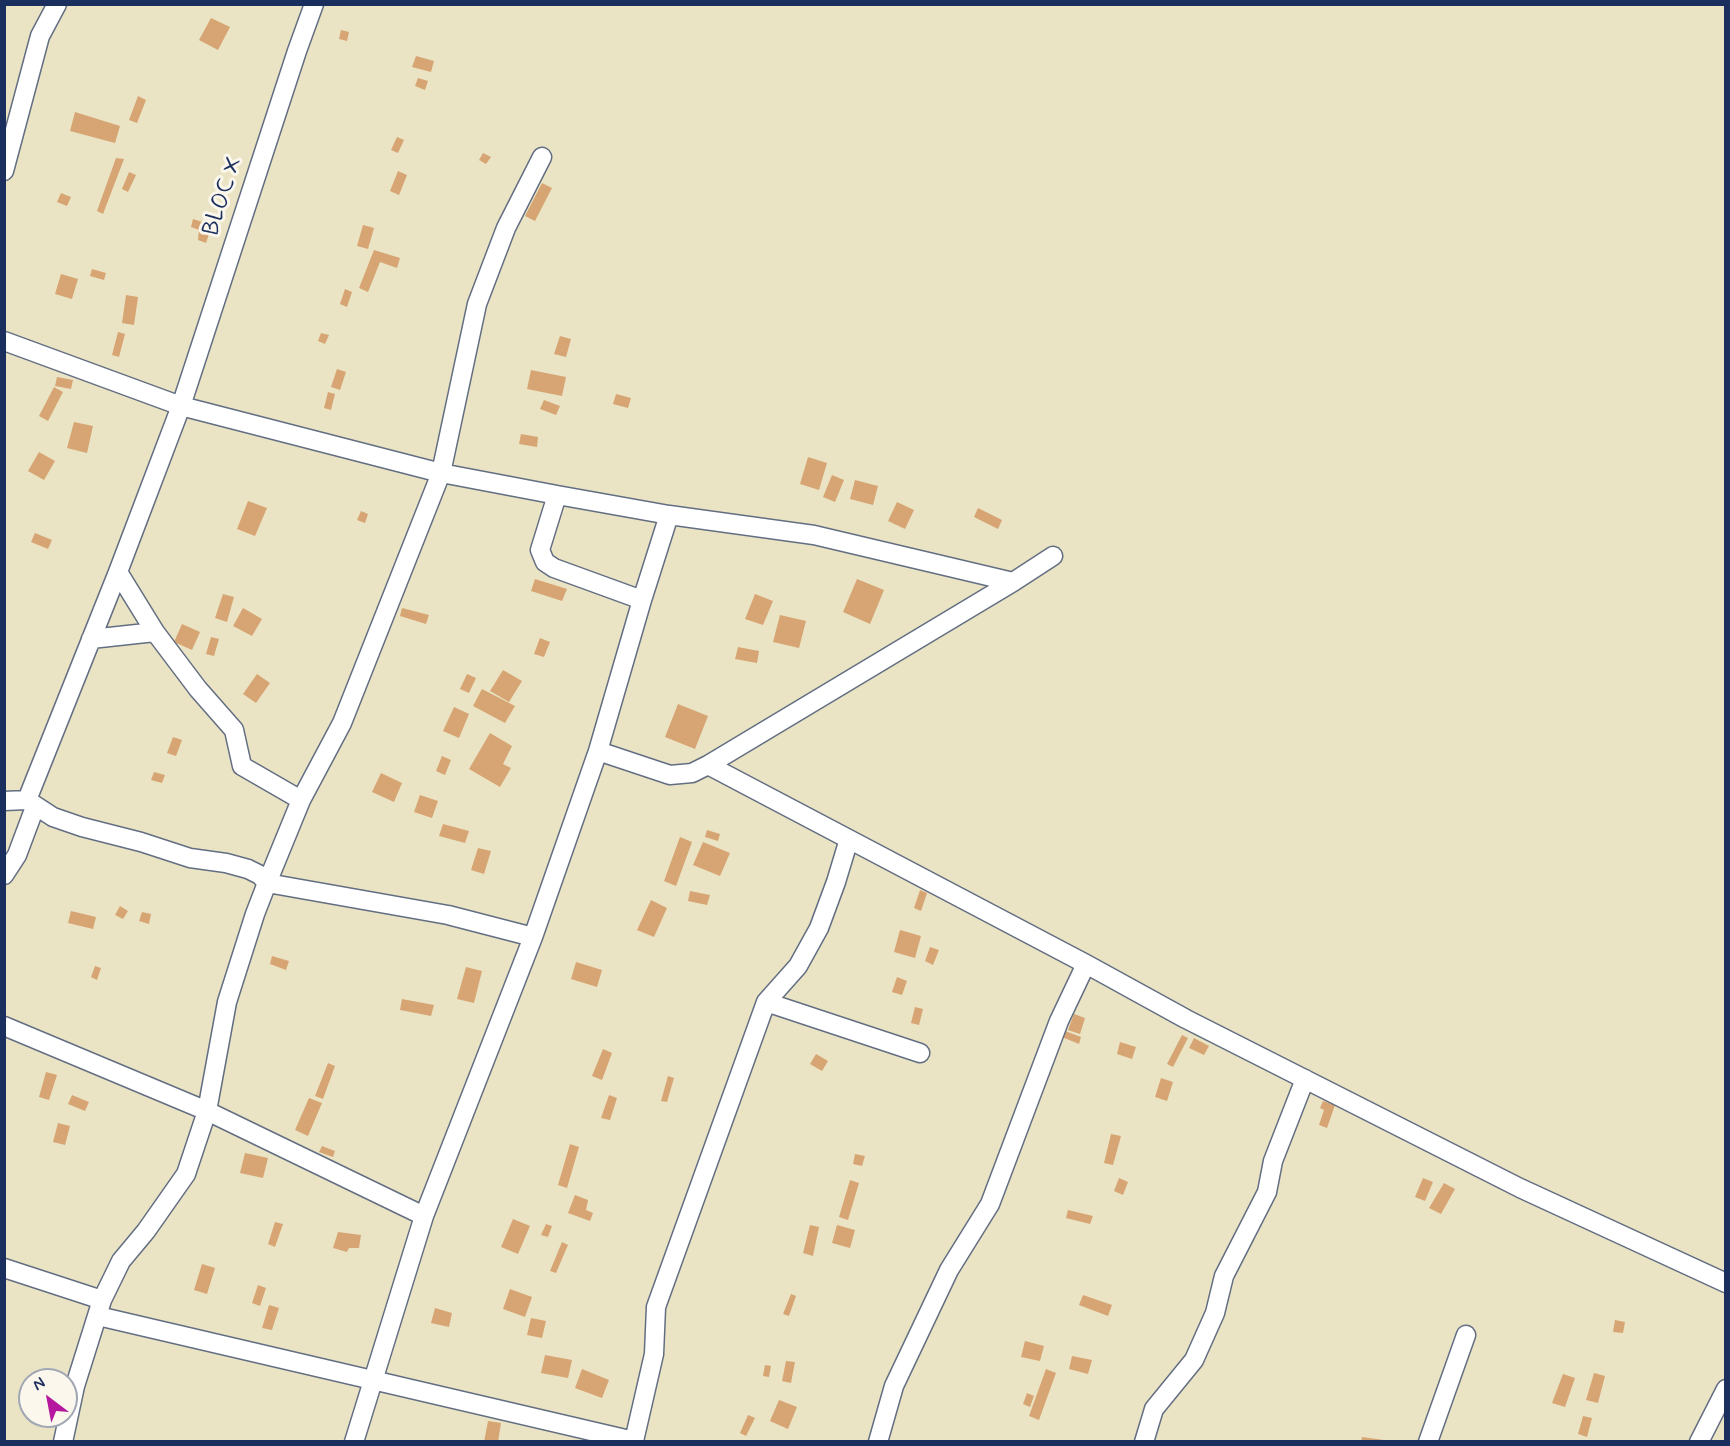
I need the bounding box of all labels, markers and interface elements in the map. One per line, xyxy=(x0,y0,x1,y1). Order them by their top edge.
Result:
street label: BLOC X xyxy=(198,154,250,240)
north arrow xyxy=(18,1368,78,1428)
text: N xyxy=(29,1372,49,1396)

